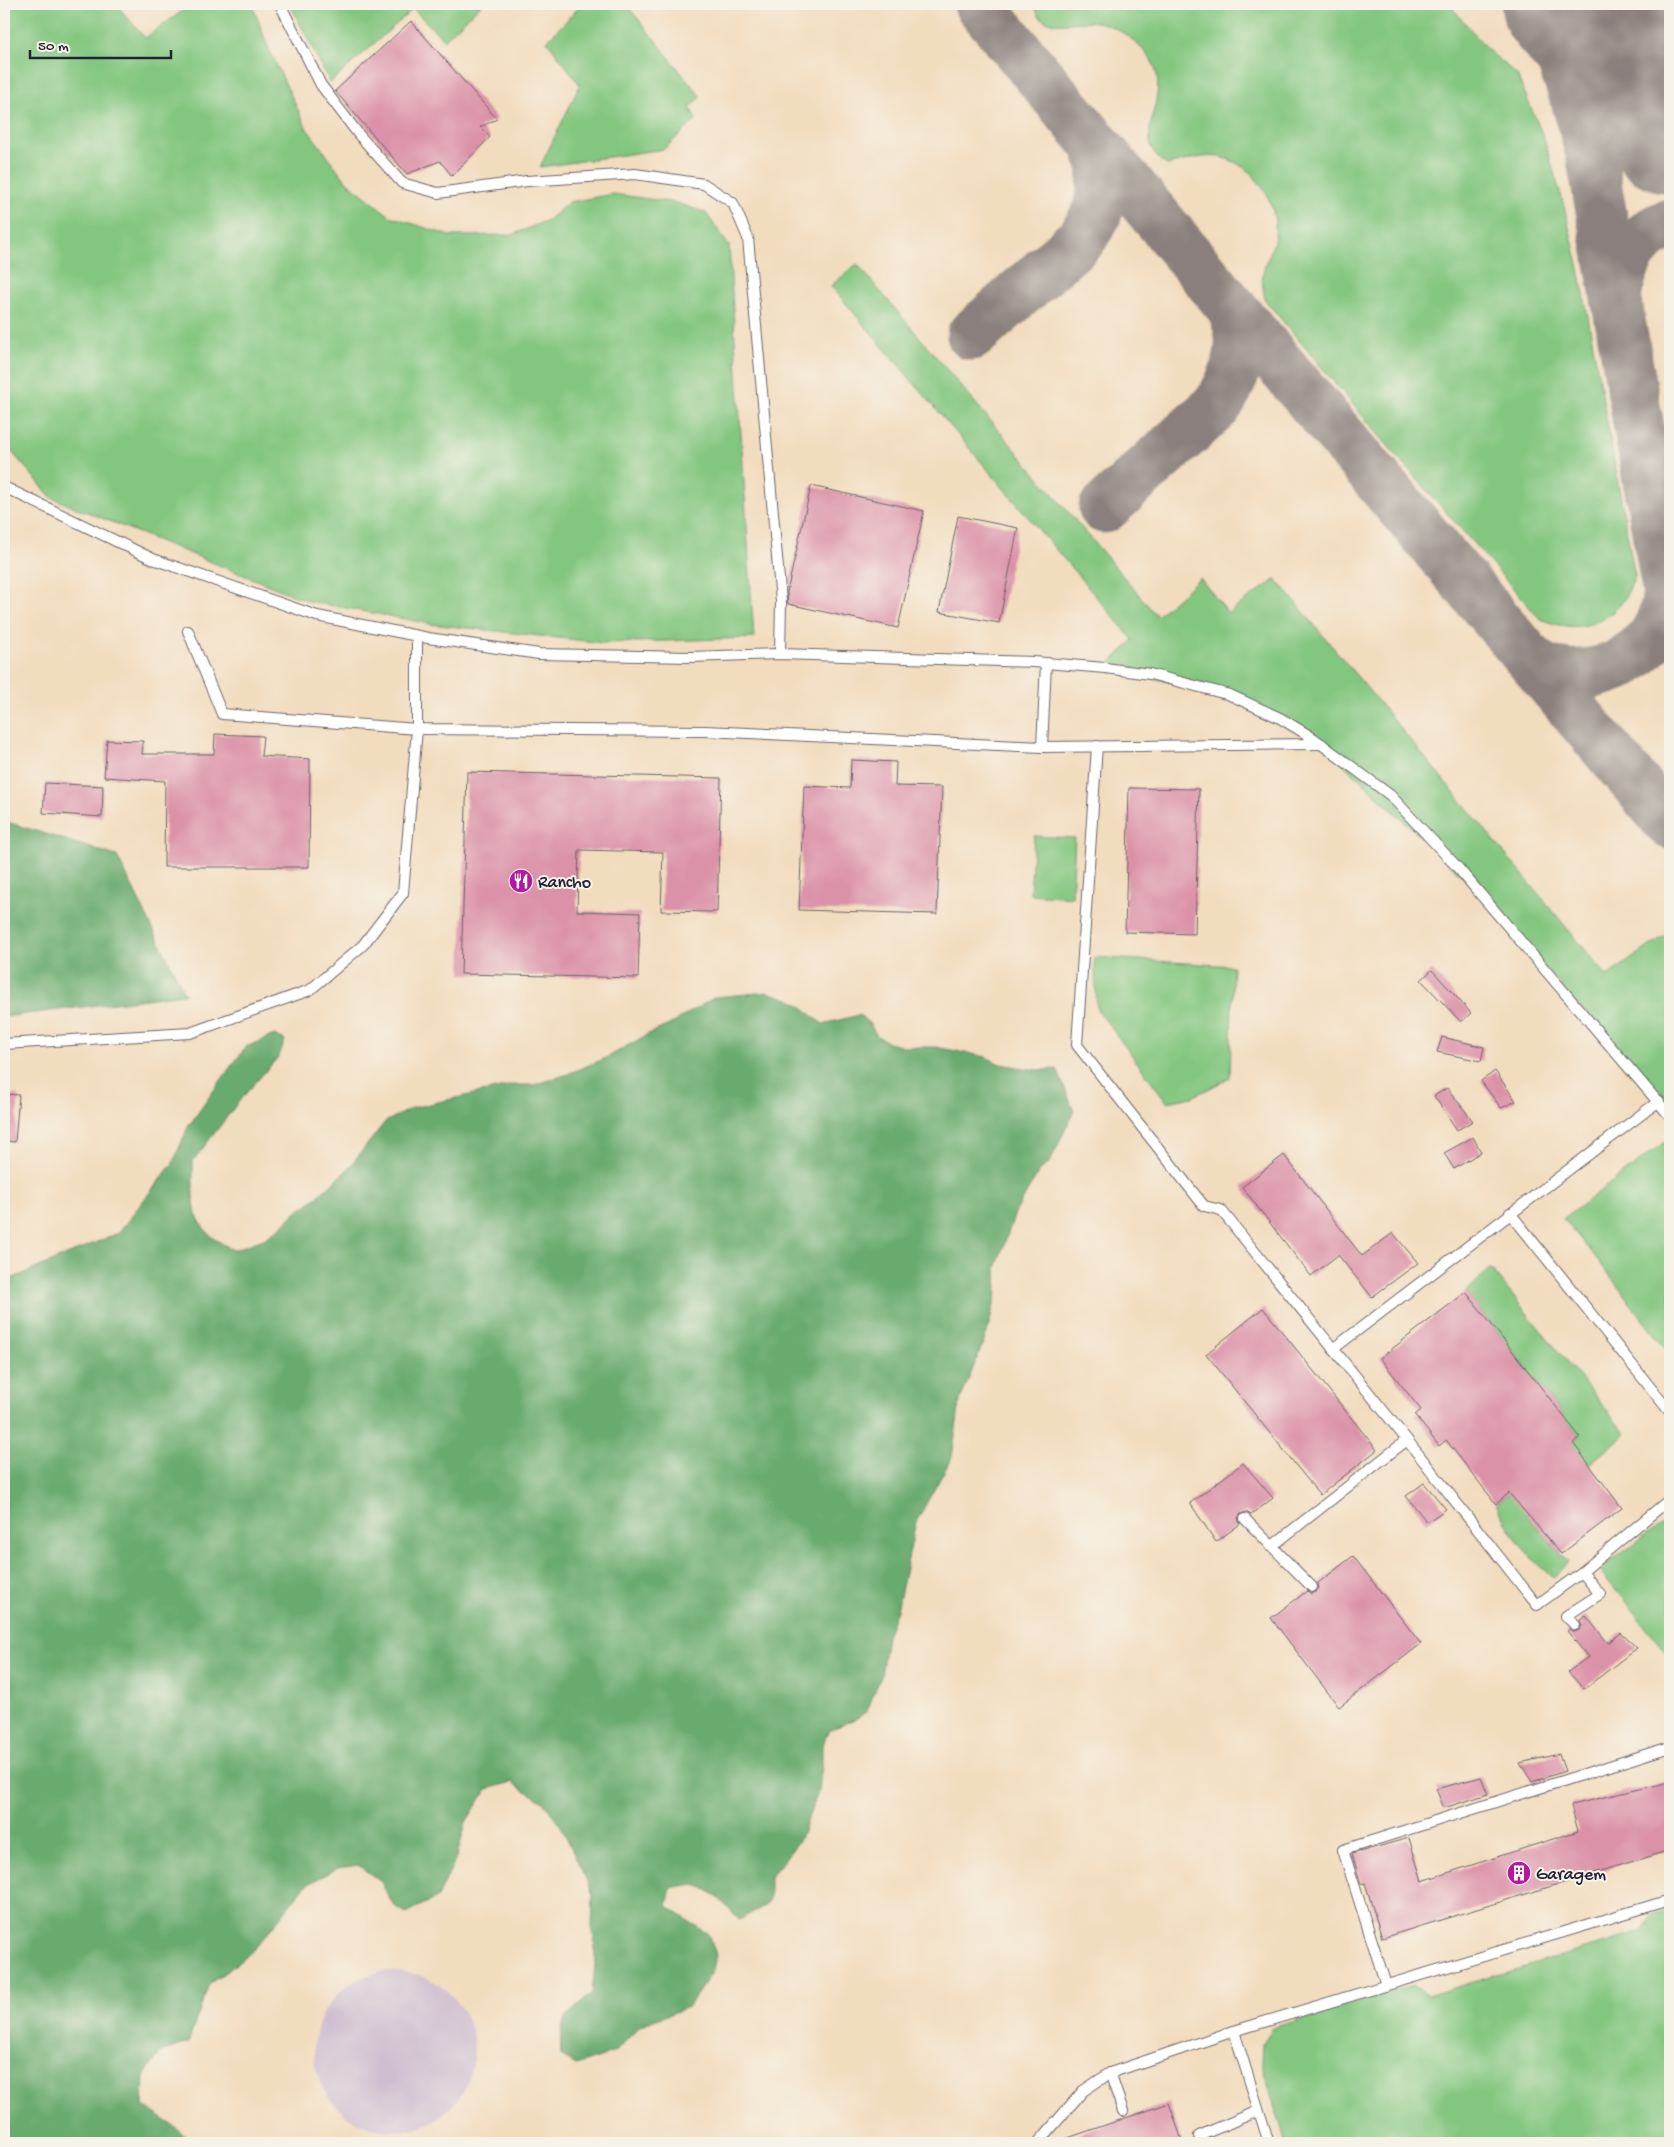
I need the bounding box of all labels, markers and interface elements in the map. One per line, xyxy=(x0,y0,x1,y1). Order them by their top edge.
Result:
scale bar xyxy=(30,28,171,60)
text: 50 m xyxy=(38,38,69,56)
restaurant icon: Rancho xyxy=(508,868,534,894)
place label: Rancho xyxy=(538,873,591,894)
building icon: Garagem xyxy=(1506,1860,1532,1886)
place label: Garagem xyxy=(1536,1865,1606,1886)

